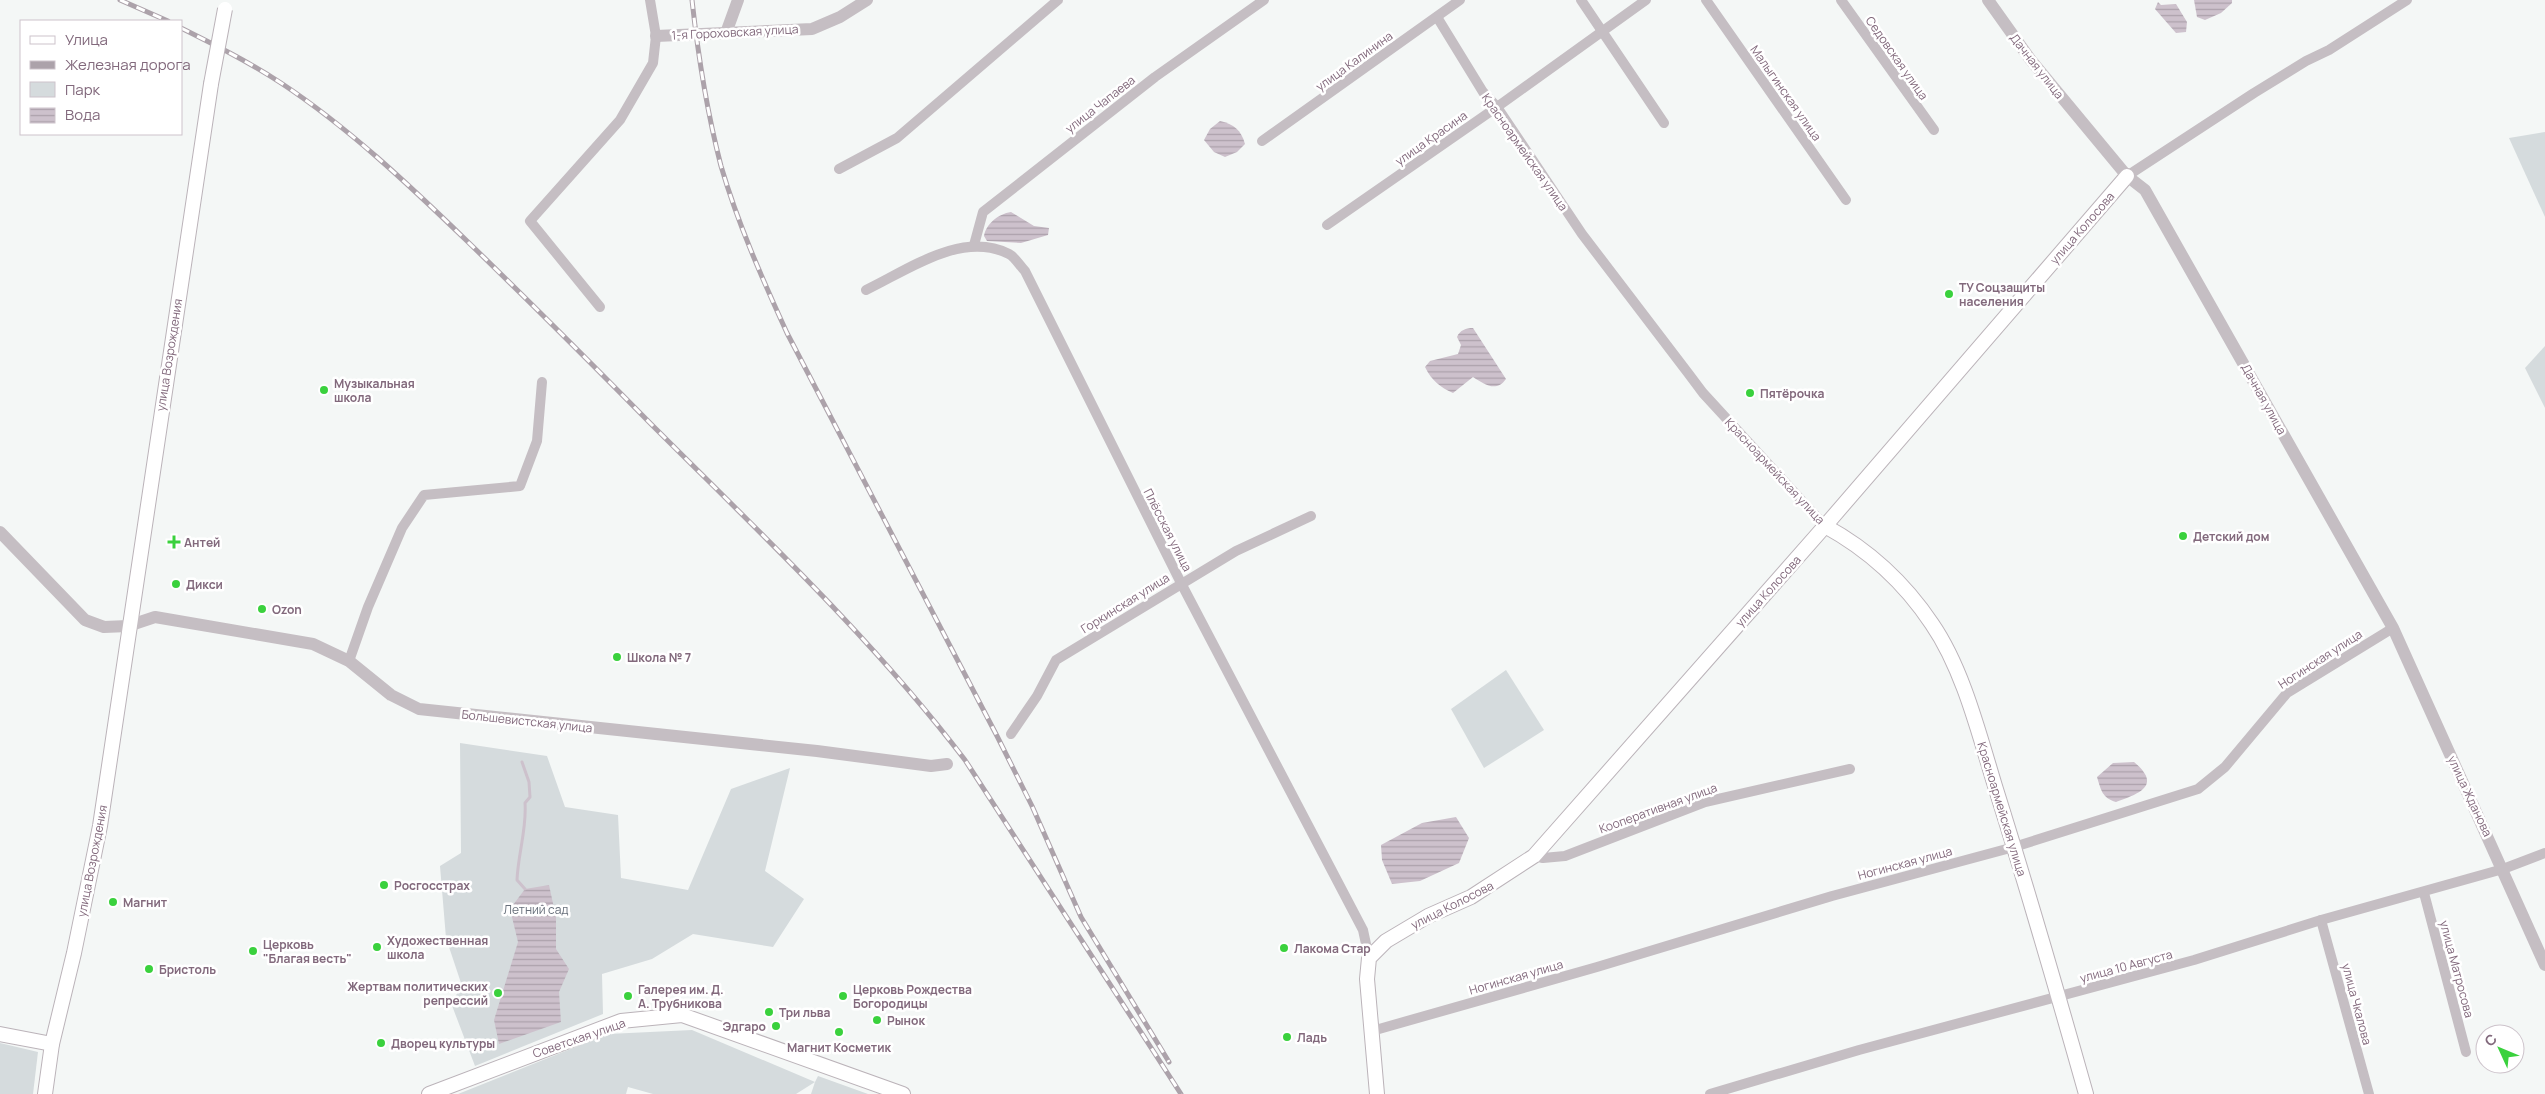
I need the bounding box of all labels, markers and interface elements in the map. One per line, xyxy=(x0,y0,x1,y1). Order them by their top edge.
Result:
street label: Седовская улица xyxy=(1862,13,1932,103)
legend xyxy=(20,20,182,135)
street label: 1-я Гороховская улица xyxy=(671,20,799,44)
street label: улица Калинина xyxy=(1312,27,1396,95)
text: Улица xyxy=(65,29,108,50)
street label: Дачная улица xyxy=(2006,30,2068,102)
street label: Малыгинская улица xyxy=(1747,42,1825,144)
text: Железная дорога xyxy=(65,54,190,75)
street label: улица Чапаева xyxy=(1062,71,1138,137)
text: Парк xyxy=(65,79,101,100)
street label: Красноармейская улица xyxy=(1478,90,1572,214)
text: Вода xyxy=(65,104,100,125)
street label: улица Красина xyxy=(1392,107,1470,169)
street label: улица Колосова xyxy=(2046,188,2118,268)
place label: ТУ Соцзащиты населения xyxy=(1959,279,2045,310)
marker: ТУ Соцзащиты населения xyxy=(1943,288,1955,300)
street label: улица Возрождения xyxy=(152,298,186,412)
street label: Дачная улица xyxy=(2237,360,2291,438)
place label: Музыкальная школа xyxy=(334,375,415,406)
marker: Музыкальная школа xyxy=(318,384,330,396)
place label: Пятёрочка xyxy=(1760,385,1824,402)
marker: Пятёрочка xyxy=(1744,387,1756,399)
street label: Красноармейская улица xyxy=(1721,414,1829,528)
street label: Плёсская улица xyxy=(1140,486,1196,574)
place label: Детский дом xyxy=(2193,528,2269,545)
marker: Детский дом xyxy=(2177,530,2189,542)
place label: Антей xyxy=(184,534,220,551)
marker: Антей xyxy=(168,536,180,548)
street label: улица Колосова xyxy=(1731,552,1805,630)
street label: Горкинская улица xyxy=(1077,569,1173,637)
place label: Дикси xyxy=(186,576,223,593)
marker: Дикси xyxy=(170,578,182,590)
place label: Ozon xyxy=(272,601,302,618)
marker: Ozon xyxy=(256,603,268,615)
street label: Ногинская улица xyxy=(2275,625,2365,693)
place label: Школа № 7 xyxy=(627,649,691,666)
marker: Школа № 7 xyxy=(611,651,623,663)
street label: Большевистская улица xyxy=(461,706,593,736)
street label: Красноармейская улица xyxy=(1973,740,2031,878)
street label: улица Жданова xyxy=(2444,753,2496,839)
street label: Кооперативная улица xyxy=(1597,779,1719,837)
street label: улица Возрождения xyxy=(73,804,111,918)
street label: Ногинская улица xyxy=(1856,842,1954,884)
place label: Росгосстрах xyxy=(394,877,470,894)
street label: улица Колосова xyxy=(1408,877,1496,933)
marker: Росгосстрах xyxy=(378,879,390,891)
place label: Магнит xyxy=(123,894,168,911)
marker: Магнит xyxy=(107,896,119,908)
park label: Летний сад xyxy=(503,901,569,918)
street label: улица Матросова xyxy=(2436,919,2478,1019)
place label: Художественная школа xyxy=(387,932,488,963)
place label: Церковь "Благая весть" xyxy=(263,936,352,967)
place label: Лакома Стар xyxy=(1294,940,1371,957)
marker: Художественная школа xyxy=(371,941,383,953)
marker: Лакома Стар xyxy=(1278,942,1290,954)
marker: Церковь "Благая весть" xyxy=(247,945,259,957)
street label: улица 10 Августа xyxy=(2078,945,2174,987)
street label: Ногинская улица xyxy=(1467,955,1565,999)
place label: Бристоль xyxy=(159,961,216,978)
street label: улица Чкалова xyxy=(2338,961,2376,1047)
marker: Бристоль xyxy=(143,963,155,975)
place label: Жертвам политических репрессий xyxy=(347,978,488,1009)
place label: Галерея им. Д. А. Трубникова xyxy=(638,981,724,1012)
place label: Церковь Рождества Богородицы xyxy=(853,981,972,1012)
marker: Жертвам политических репрессий xyxy=(492,987,504,999)
marker: Галерея им. Д. А. Трубникова xyxy=(622,990,634,1002)
marker: Церковь Рождества Богородицы xyxy=(837,990,849,1002)
place label: Три льва xyxy=(779,1004,830,1021)
marker: Три льва xyxy=(763,1006,775,1018)
place label: Рынок xyxy=(887,1012,925,1029)
street label: Советская улица xyxy=(530,1014,628,1062)
marker: Рынок xyxy=(871,1014,883,1026)
place label: Эдгаро xyxy=(722,1018,766,1035)
marker: Эдгаро xyxy=(770,1020,782,1032)
north arrow xyxy=(2475,1024,2525,1074)
marker: Магнит Косметик xyxy=(833,1026,845,1038)
place label: Ладь xyxy=(1297,1029,1327,1046)
text: С xyxy=(2480,1029,2501,1050)
marker: Ладь xyxy=(1281,1031,1293,1043)
place label: Дворец культуры xyxy=(391,1035,495,1052)
marker: Дворец культуры xyxy=(375,1037,387,1049)
place label: Магнит Косметик xyxy=(787,1039,891,1056)

